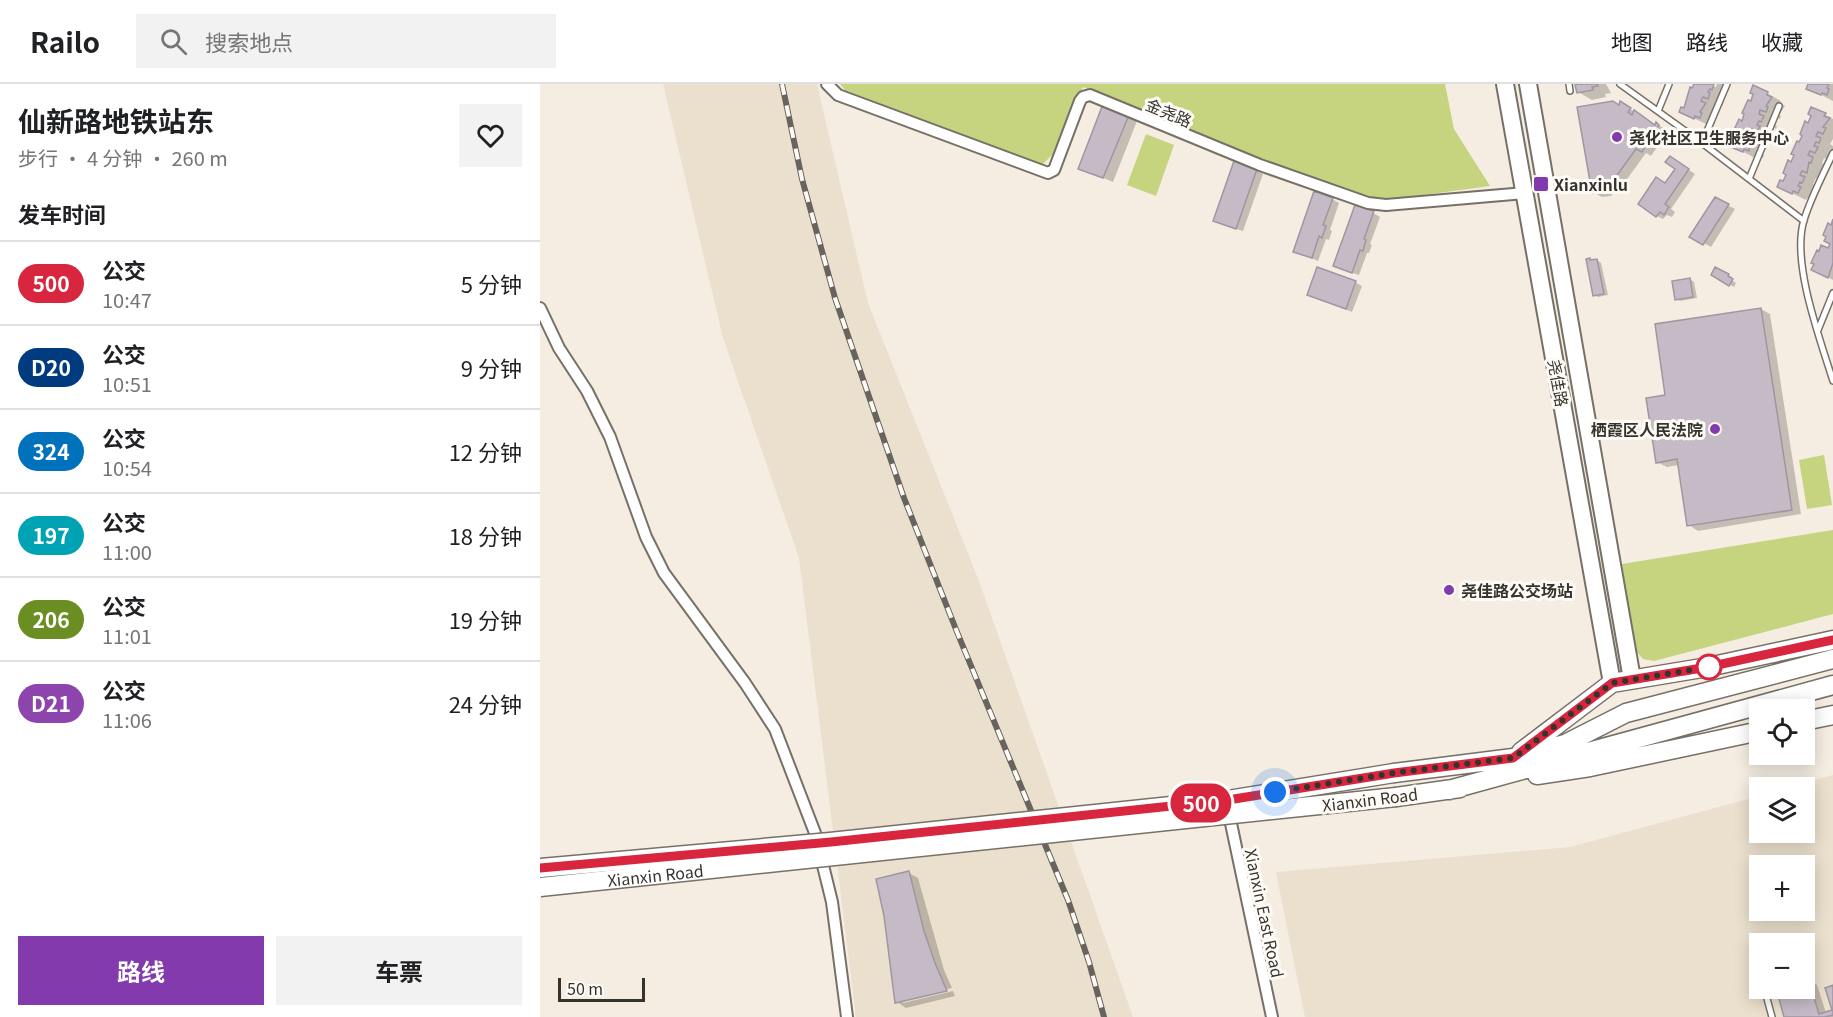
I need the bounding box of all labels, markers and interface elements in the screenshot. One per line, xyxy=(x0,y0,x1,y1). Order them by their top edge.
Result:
search box xyxy=(136,14,556,68)
text: Railo xyxy=(30,21,100,61)
icon: search xyxy=(157,25,190,58)
text: 搜索地点 xyxy=(205,25,293,57)
text: 地图 xyxy=(1611,26,1653,56)
text: 路线 xyxy=(1686,26,1728,56)
text: 收藏 xyxy=(1761,26,1803,56)
street label: 金尧路 xyxy=(1142,92,1196,132)
text: 仙新路地铁站东 xyxy=(18,100,214,140)
button: heart xyxy=(459,104,522,167)
place label: 尧化社区卫生服务中心 xyxy=(1629,125,1789,149)
marker: 尧化社区卫生服务中心 xyxy=(1610,130,1624,144)
text: 步行 · 4 分钟 · 260 m xyxy=(18,143,228,172)
place label: Xianxinlu xyxy=(1554,172,1628,196)
marker: Xianxinlu xyxy=(1532,175,1550,193)
text: 发车时间 xyxy=(18,197,106,229)
text: 公交 xyxy=(102,253,146,285)
text: 5 分钟 xyxy=(461,267,522,299)
text: 500 xyxy=(32,268,70,298)
text: 10:47 xyxy=(102,285,152,314)
text: 公交 xyxy=(102,337,146,369)
text: 9 分钟 xyxy=(461,351,522,383)
text: D20 xyxy=(31,352,71,382)
street label: 尧佳路 xyxy=(1543,357,1575,409)
text: 10:51 xyxy=(102,369,152,398)
place label: 栖霞区人民法院 xyxy=(1591,417,1703,441)
text: 公交 xyxy=(102,421,146,453)
marker: 栖霞区人民法院 xyxy=(1708,422,1722,436)
text: 12 分钟 xyxy=(449,435,522,467)
text: 324 xyxy=(32,436,70,466)
text: 10:54 xyxy=(102,453,152,482)
text: 公交 xyxy=(102,505,146,537)
text: 18 分钟 xyxy=(449,519,522,551)
text: 197 xyxy=(32,520,70,550)
text: 11:00 xyxy=(102,537,152,566)
place label: 尧佳路公交场站 xyxy=(1461,578,1573,602)
marker: 尧佳路公交场站 xyxy=(1442,583,1456,597)
text: 公交 xyxy=(102,589,146,621)
text: 19 分钟 xyxy=(449,603,522,635)
text: 206 xyxy=(32,604,70,634)
text: 11:01 xyxy=(102,621,152,650)
unlabelled marker xyxy=(1696,654,1722,680)
text: 公交 xyxy=(102,673,146,705)
text: 24 分钟 xyxy=(449,687,522,719)
text: D21 xyxy=(31,688,71,718)
map controls xyxy=(1749,699,1815,999)
button: locate xyxy=(1749,699,1815,765)
text: 11:06 xyxy=(102,705,152,734)
your location xyxy=(1260,777,1290,807)
button: layers xyxy=(1749,777,1815,843)
street label: Xianxin Road xyxy=(1321,781,1419,817)
line badge: 500 xyxy=(1166,784,1236,822)
text: 500 xyxy=(1182,788,1220,818)
street label: Xianxin East Road xyxy=(1240,846,1290,980)
button: + xyxy=(1749,855,1815,921)
street label: Xianxin Road xyxy=(606,858,705,892)
button: − xyxy=(1749,933,1815,999)
button: 路线 xyxy=(18,936,264,1005)
button: 车票 xyxy=(276,936,522,1005)
scale bar xyxy=(558,975,645,1002)
text: 50 m xyxy=(567,976,603,1000)

